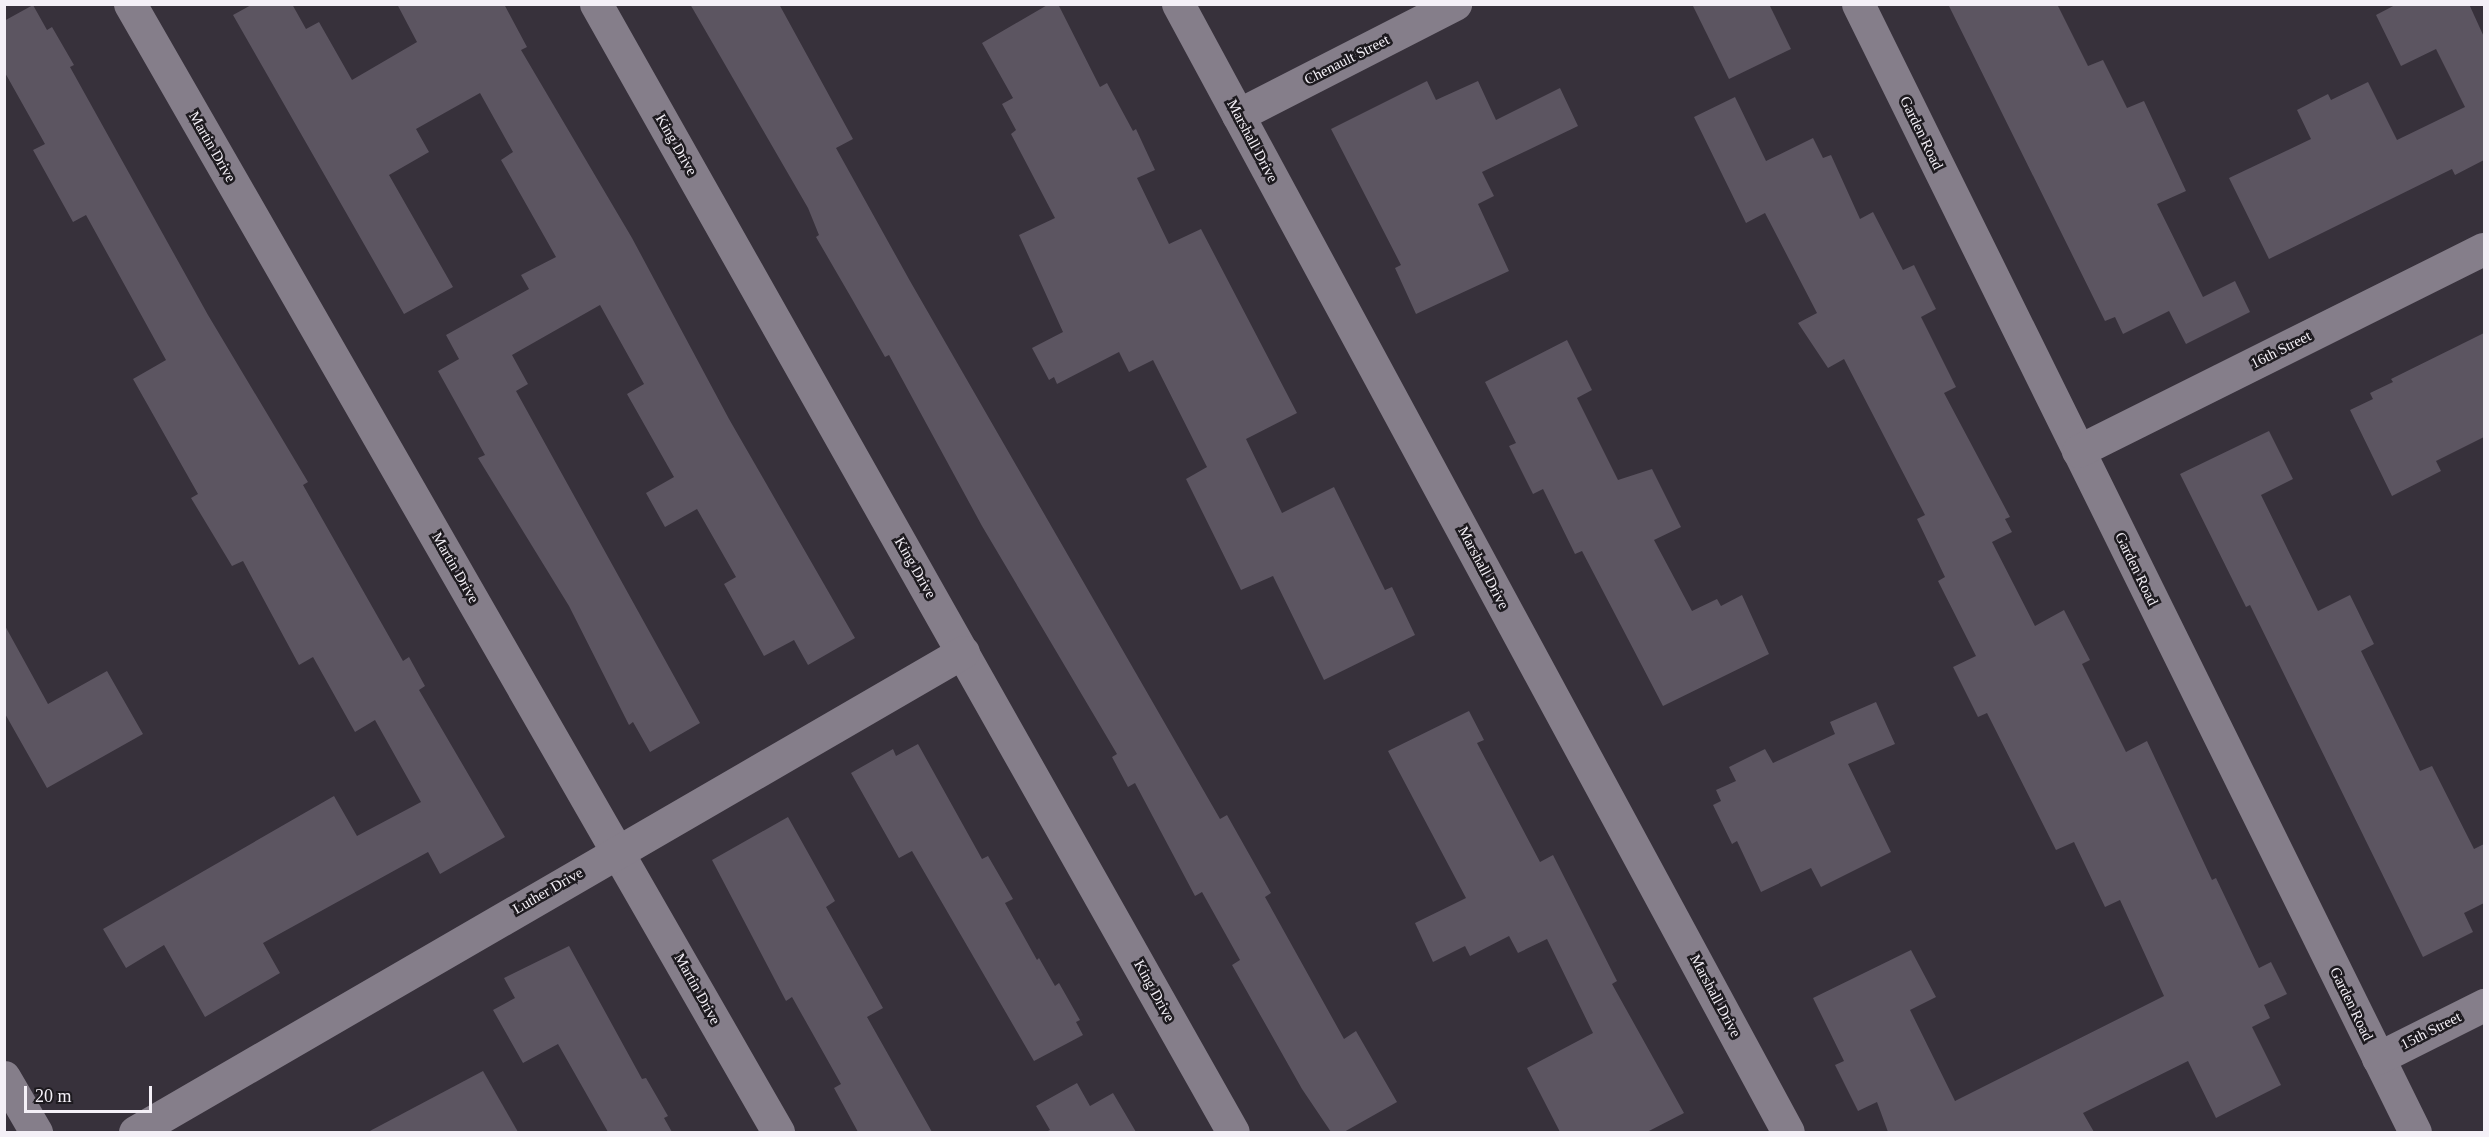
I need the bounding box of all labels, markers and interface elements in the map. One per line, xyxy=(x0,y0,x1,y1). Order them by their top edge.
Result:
street label: Chenault Street xyxy=(1302,31,1392,89)
street label: Garden Road xyxy=(1895,93,1947,173)
street label: Marshall Drive xyxy=(1223,97,1281,185)
street label: Martin Drive xyxy=(185,108,239,186)
street label: King Drive xyxy=(651,111,701,179)
street label: 16th Street xyxy=(2248,327,2314,373)
street label: Marshall Drive xyxy=(1454,524,1512,612)
street label: Martin Drive xyxy=(428,529,482,607)
street label: Garden Road xyxy=(2110,529,2162,609)
street label: King Drive xyxy=(890,534,940,602)
street label: Luther Drive xyxy=(510,864,586,918)
street label: Martin Drive xyxy=(670,950,724,1028)
street label: Marshall Drive xyxy=(1686,952,1744,1040)
street label: King Drive xyxy=(1130,957,1178,1025)
street label: Garden Road xyxy=(2325,964,2377,1044)
street label: 15th Street xyxy=(2398,1008,2464,1054)
scale bar xyxy=(27,1074,154,1112)
text: 20 m xyxy=(35,1086,72,1106)

